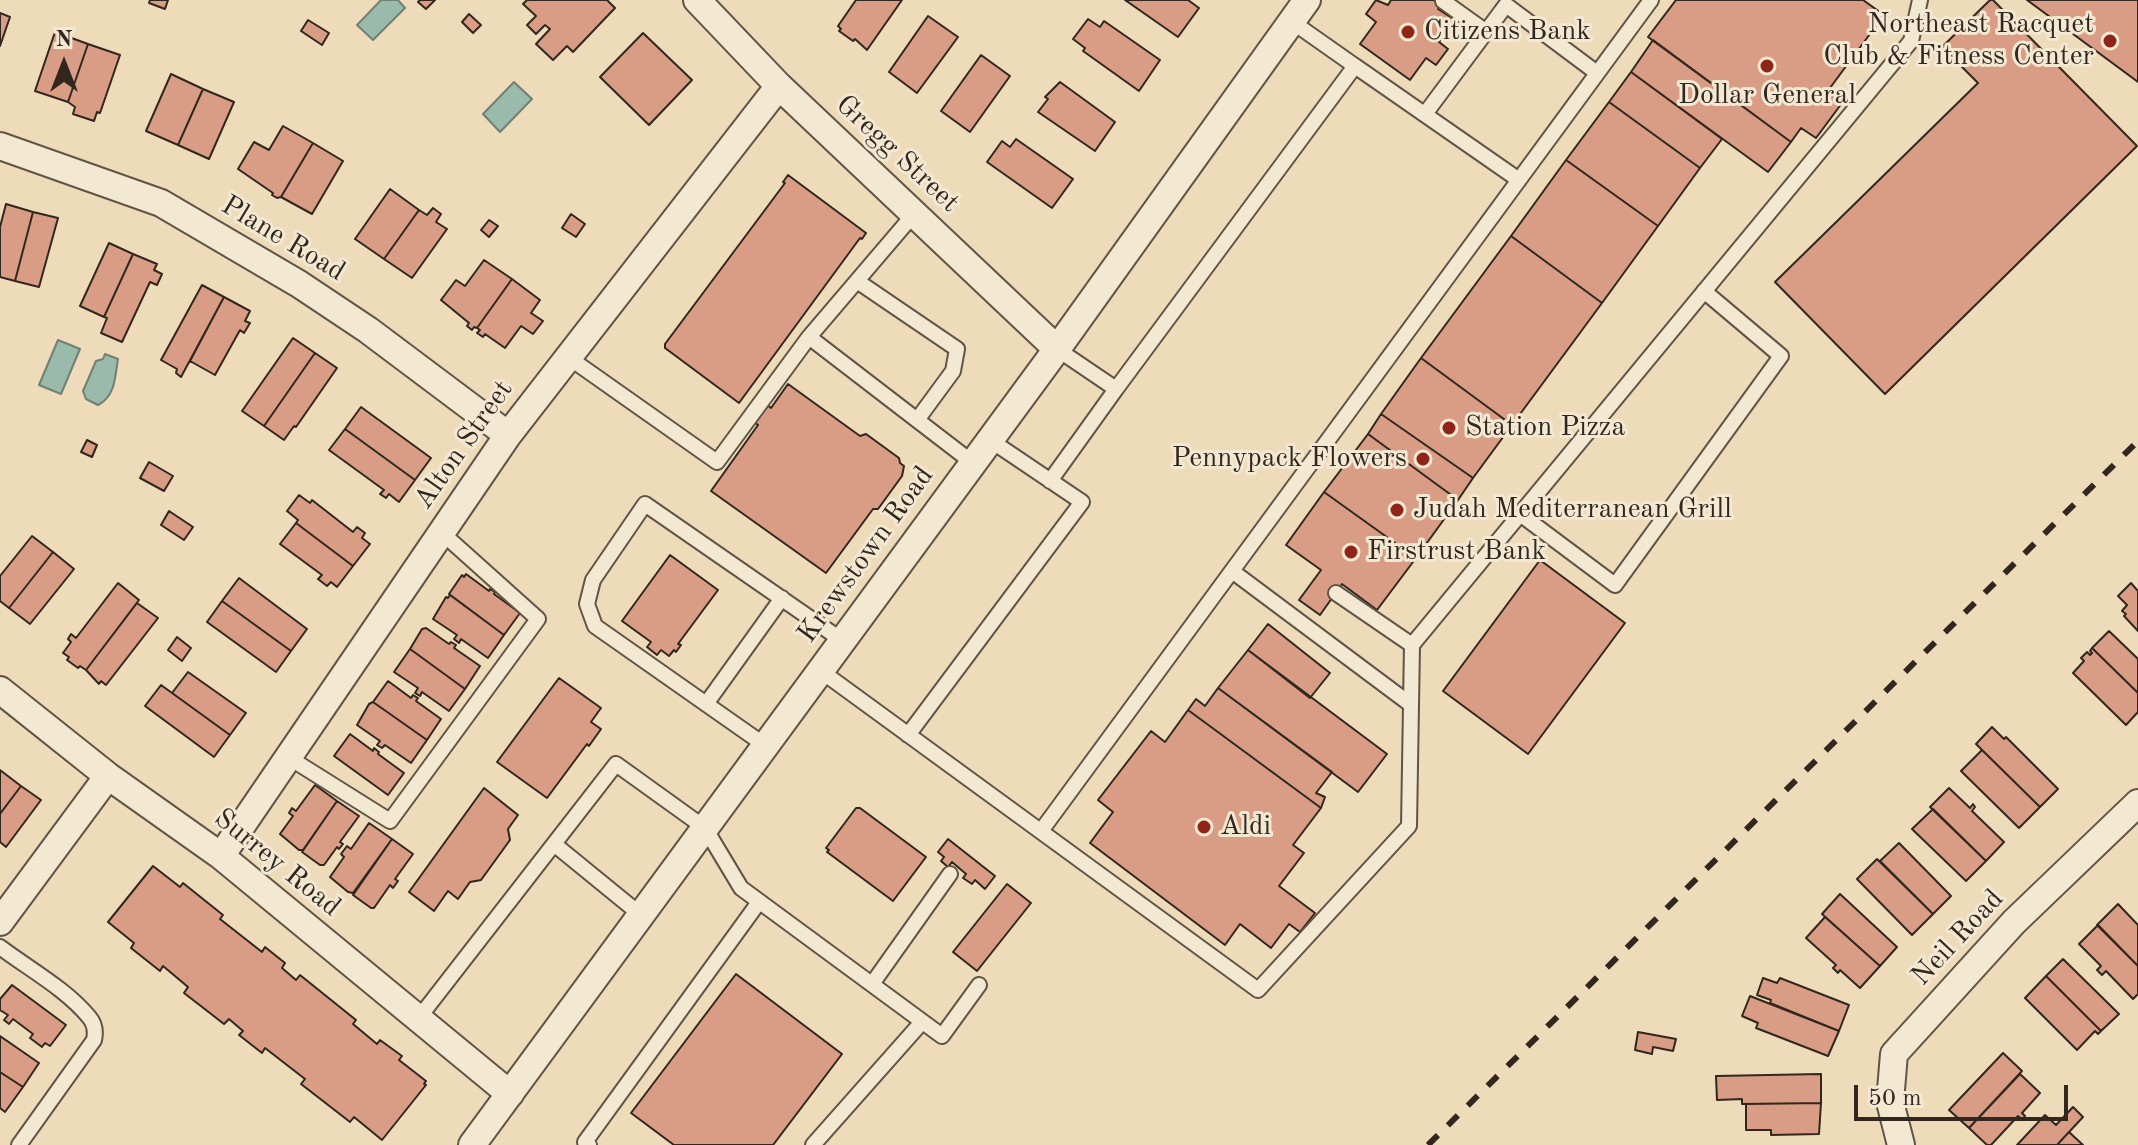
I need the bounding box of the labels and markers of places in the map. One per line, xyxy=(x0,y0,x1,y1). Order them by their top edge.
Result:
place label: Northeast Racquet Club & Fitness Center xyxy=(1823,8,2094,74)
place label: Citizens Bank xyxy=(1424,15,1591,49)
marker: Citizens Bank xyxy=(1399,23,1417,41)
marker: Northeast Racquet Club & Fitness Center xyxy=(2101,32,2119,50)
marker: Dollar General xyxy=(1758,57,1776,75)
place label: Dollar General xyxy=(1678,79,1856,113)
place label: Station Pizza xyxy=(1465,411,1625,445)
marker: Station Pizza xyxy=(1440,419,1458,437)
place label: Pennypack Flowers xyxy=(1172,442,1407,476)
marker: Pennypack Flowers xyxy=(1414,450,1432,468)
place label: Judah Mediterranean Grill xyxy=(1413,493,1732,527)
marker: Judah Mediterranean Grill xyxy=(1388,501,1406,519)
place label: Firstrust Bank xyxy=(1367,535,1546,569)
marker: Firstrust Bank xyxy=(1342,543,1360,561)
place label: Aldi xyxy=(1220,810,1271,844)
marker: Aldi xyxy=(1195,818,1213,836)

